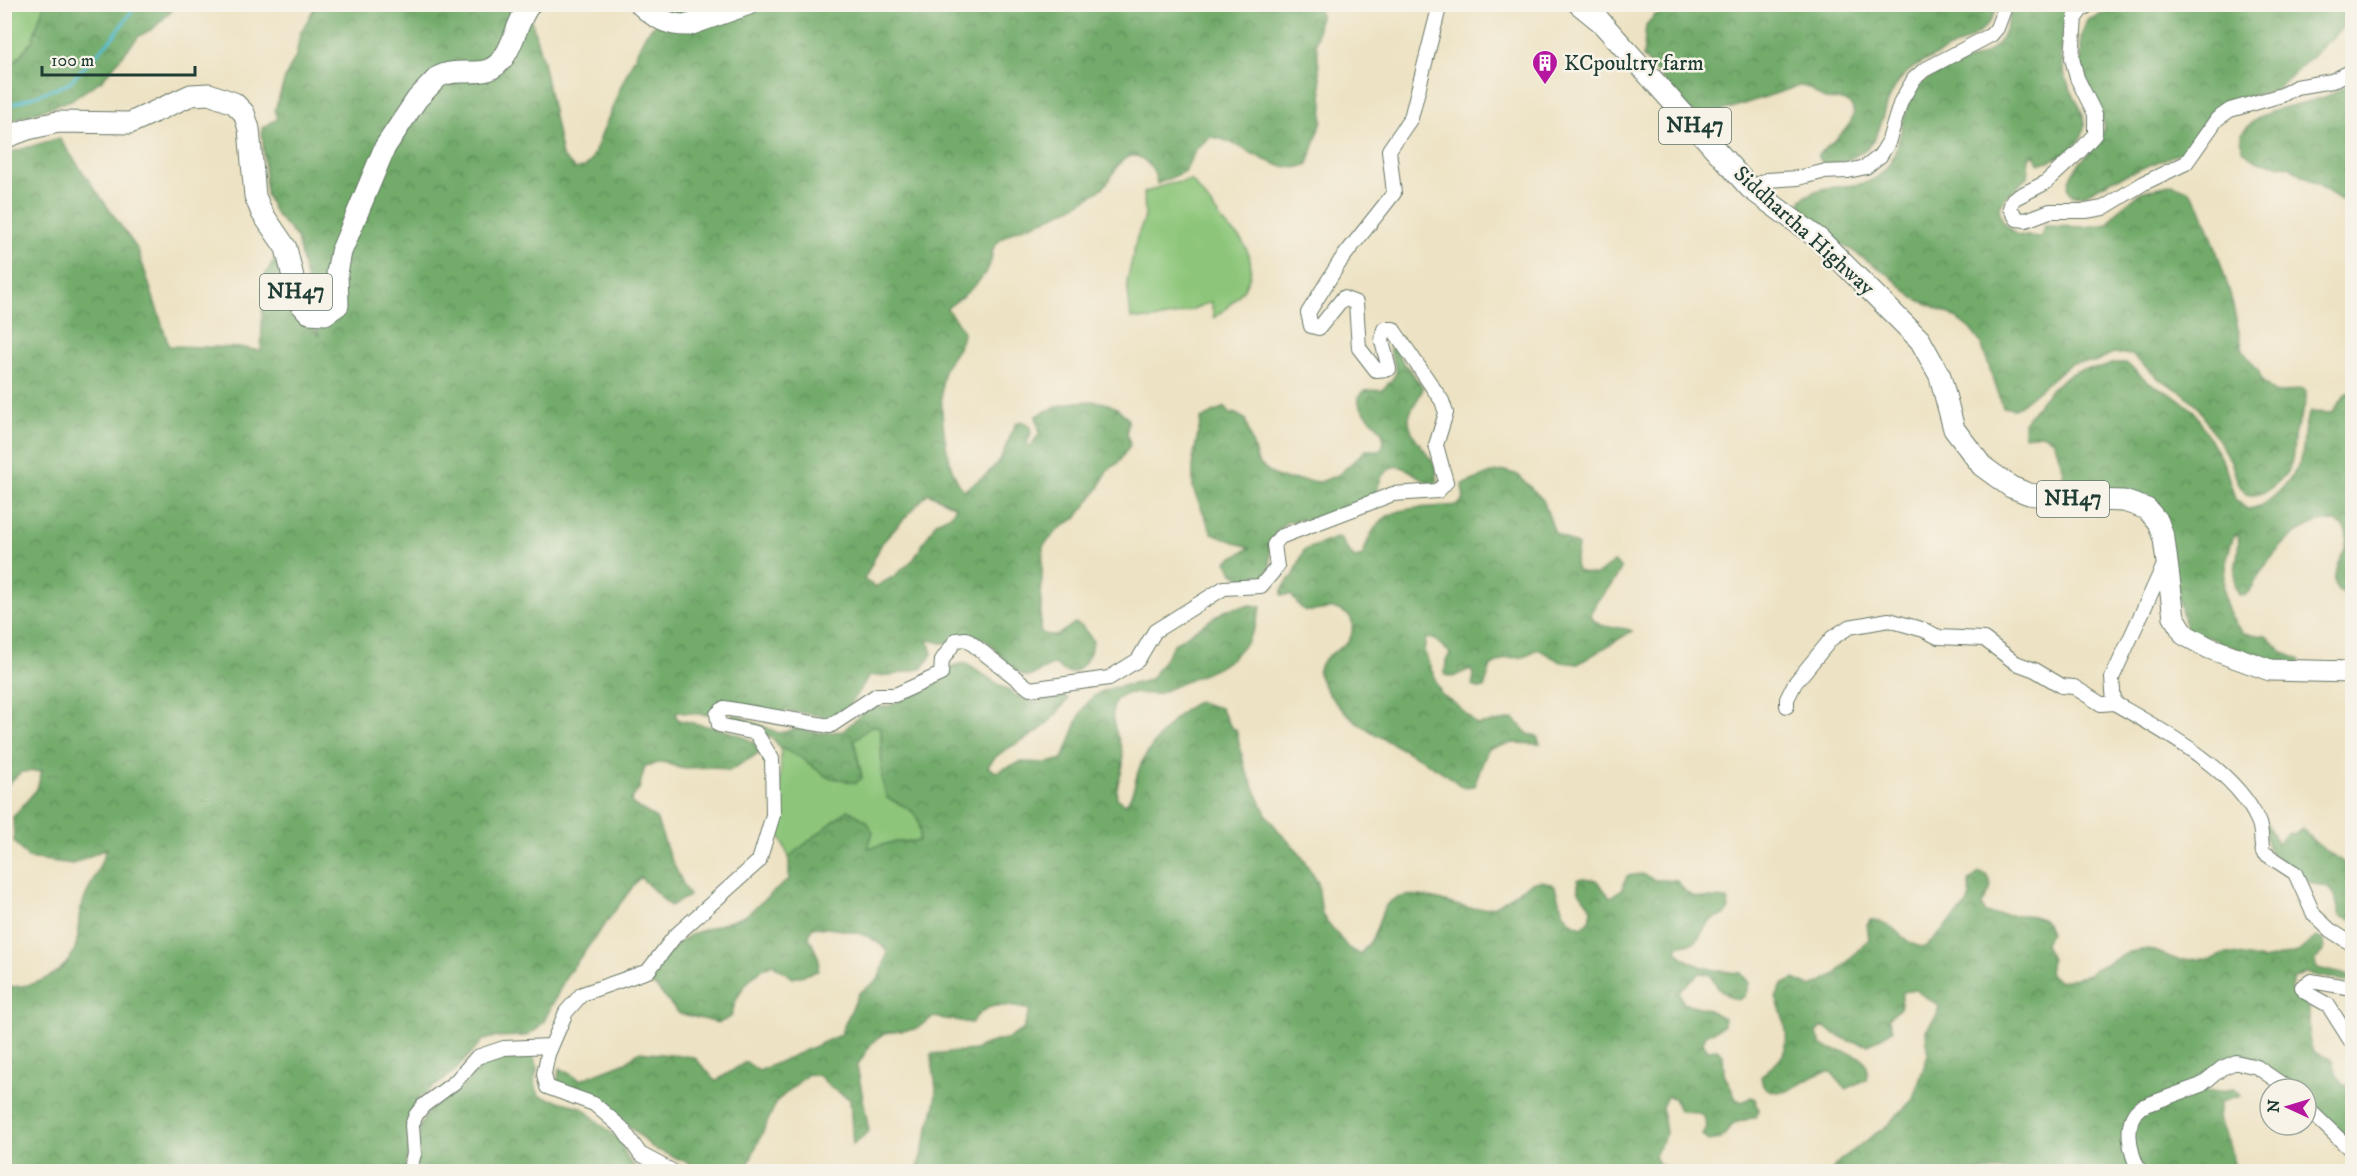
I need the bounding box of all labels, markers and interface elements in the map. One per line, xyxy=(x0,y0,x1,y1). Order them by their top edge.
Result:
scale bar xyxy=(42,39,195,77)
building icon: KCpoultry farm xyxy=(1530,48,1560,86)
text: 100 m xyxy=(51,50,94,72)
place label: KCpoultry farm xyxy=(1564,50,1704,77)
road number: NH47 xyxy=(1659,108,1731,144)
street label: Siddhartha Highway xyxy=(1728,160,1881,302)
road number: NH47 xyxy=(260,274,332,310)
road number: NH47 xyxy=(2037,481,2109,517)
north arrow xyxy=(2258,1077,2318,1137)
text: N xyxy=(2264,1099,2284,1113)

